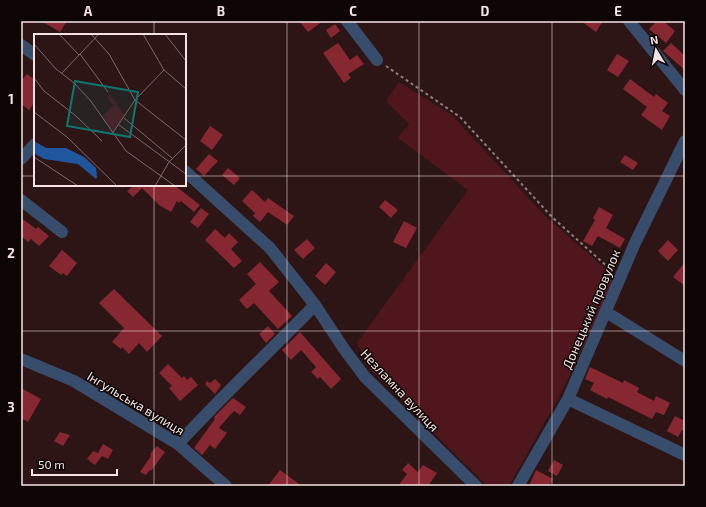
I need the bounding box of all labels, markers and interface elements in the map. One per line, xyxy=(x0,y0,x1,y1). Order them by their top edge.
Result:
text: A xyxy=(84,3,93,19)
text: B xyxy=(217,3,225,19)
text: C xyxy=(349,3,357,19)
text: D xyxy=(481,3,490,19)
text: E xyxy=(614,3,622,19)
north arrow xyxy=(636,30,676,70)
text: N xyxy=(649,33,659,47)
inset map xyxy=(34,34,186,186)
text: 1 xyxy=(8,91,14,107)
text: 2 xyxy=(7,245,15,261)
street label: Донецький провулок xyxy=(559,247,623,371)
street label: Незламна вулиця xyxy=(358,345,442,435)
street label: Інгульська вулиця xyxy=(84,368,188,438)
text: 3 xyxy=(7,399,15,415)
scale bar xyxy=(32,451,117,477)
text: 50 m xyxy=(38,457,65,471)

